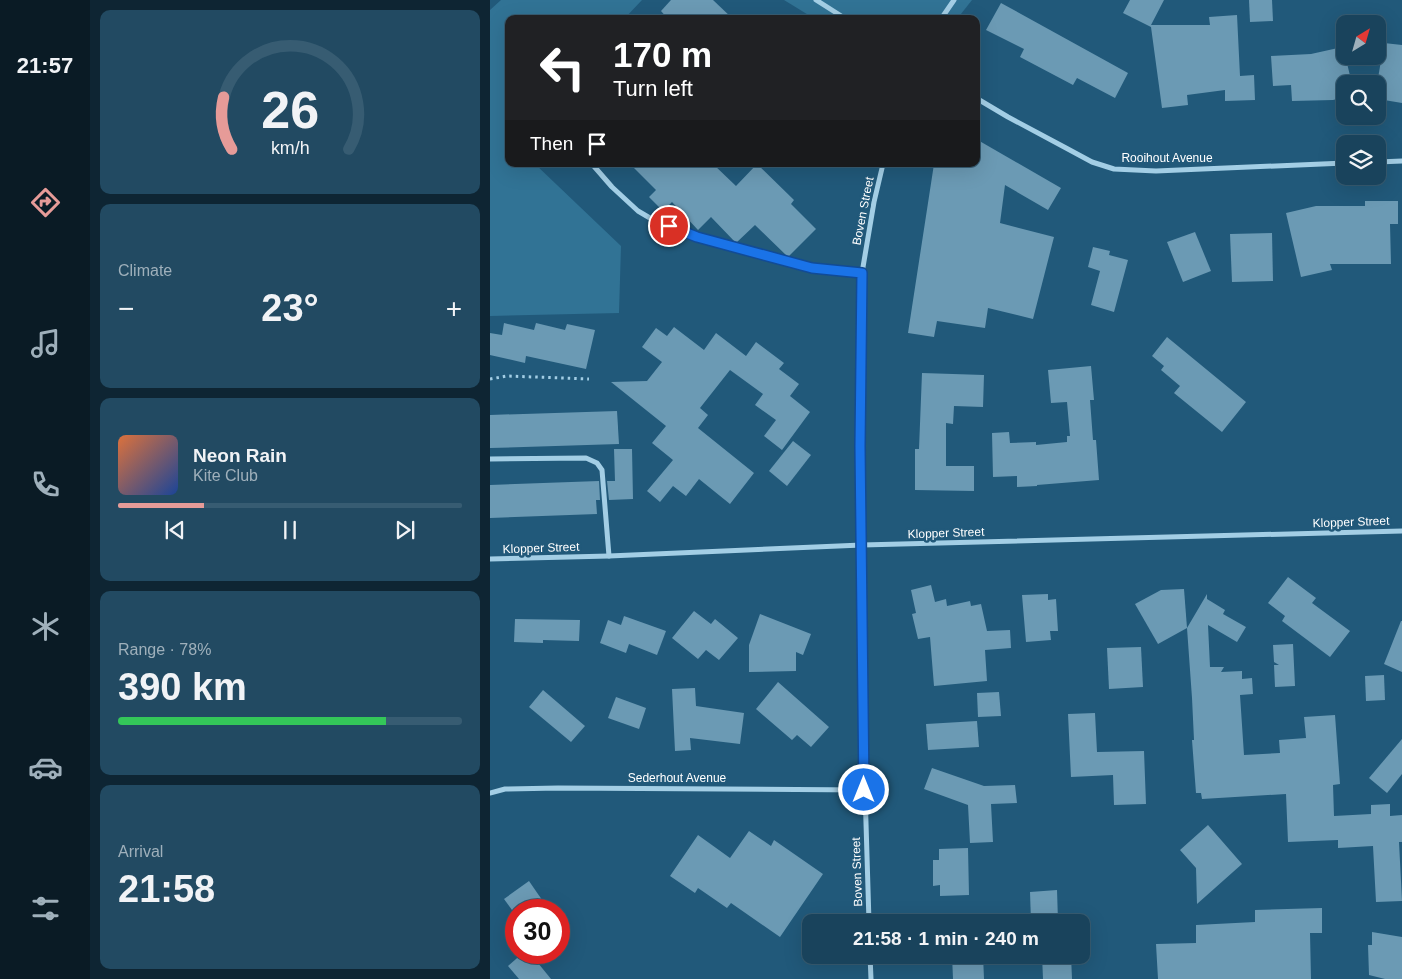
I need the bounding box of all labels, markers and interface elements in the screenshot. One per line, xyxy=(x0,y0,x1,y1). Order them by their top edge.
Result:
north arrow xyxy=(1336,15,1386,65)
map controls xyxy=(1336,15,1386,185)
icon: left xyxy=(530,35,595,100)
text: 170 m xyxy=(613,35,712,74)
text: 21:57 xyxy=(17,53,73,78)
button: search xyxy=(1336,75,1386,125)
text: Turn left xyxy=(613,76,693,101)
text: 26 xyxy=(261,81,319,139)
icon: arrive xyxy=(583,130,611,158)
text: Then xyxy=(530,133,573,154)
button: layers xyxy=(1336,135,1386,185)
text: km/h xyxy=(271,138,309,158)
street label: Rooihout Avenue xyxy=(1121,151,1213,165)
street label: Boven Street xyxy=(850,175,877,246)
icon: directions xyxy=(28,185,63,220)
pin xyxy=(648,205,690,247)
icon: arrive xyxy=(655,212,683,240)
text: Climate xyxy=(118,262,172,279)
text: 23° xyxy=(261,287,319,329)
text: − xyxy=(118,293,134,324)
text: + xyxy=(446,293,462,324)
icon: music xyxy=(28,326,63,361)
text: Neon Rain xyxy=(193,445,287,466)
icon: phone xyxy=(28,467,63,502)
text: Kite Club xyxy=(193,467,258,484)
street label: Klopper Street xyxy=(1312,514,1390,530)
icon: previous xyxy=(161,516,189,544)
icon: pause xyxy=(276,516,304,544)
icon: next xyxy=(391,516,419,544)
street label: Klopper Street xyxy=(907,525,985,541)
street label: Klopper Street xyxy=(502,540,580,556)
icon: climate xyxy=(28,609,63,644)
text: Range · 78% xyxy=(118,641,211,658)
text: 390 km xyxy=(118,666,247,708)
icon: car xyxy=(28,750,63,785)
position arrow xyxy=(837,763,889,815)
street label: Sederhout Avenue xyxy=(628,771,727,785)
street label: Boven Street xyxy=(849,836,865,907)
text: Arrival xyxy=(118,843,163,860)
text: 21:58 xyxy=(118,868,215,910)
icon: filters xyxy=(28,891,63,926)
speed limit sign: 30 xyxy=(505,899,570,964)
text: 21:58 · 1 min · 240 m xyxy=(853,928,1039,949)

